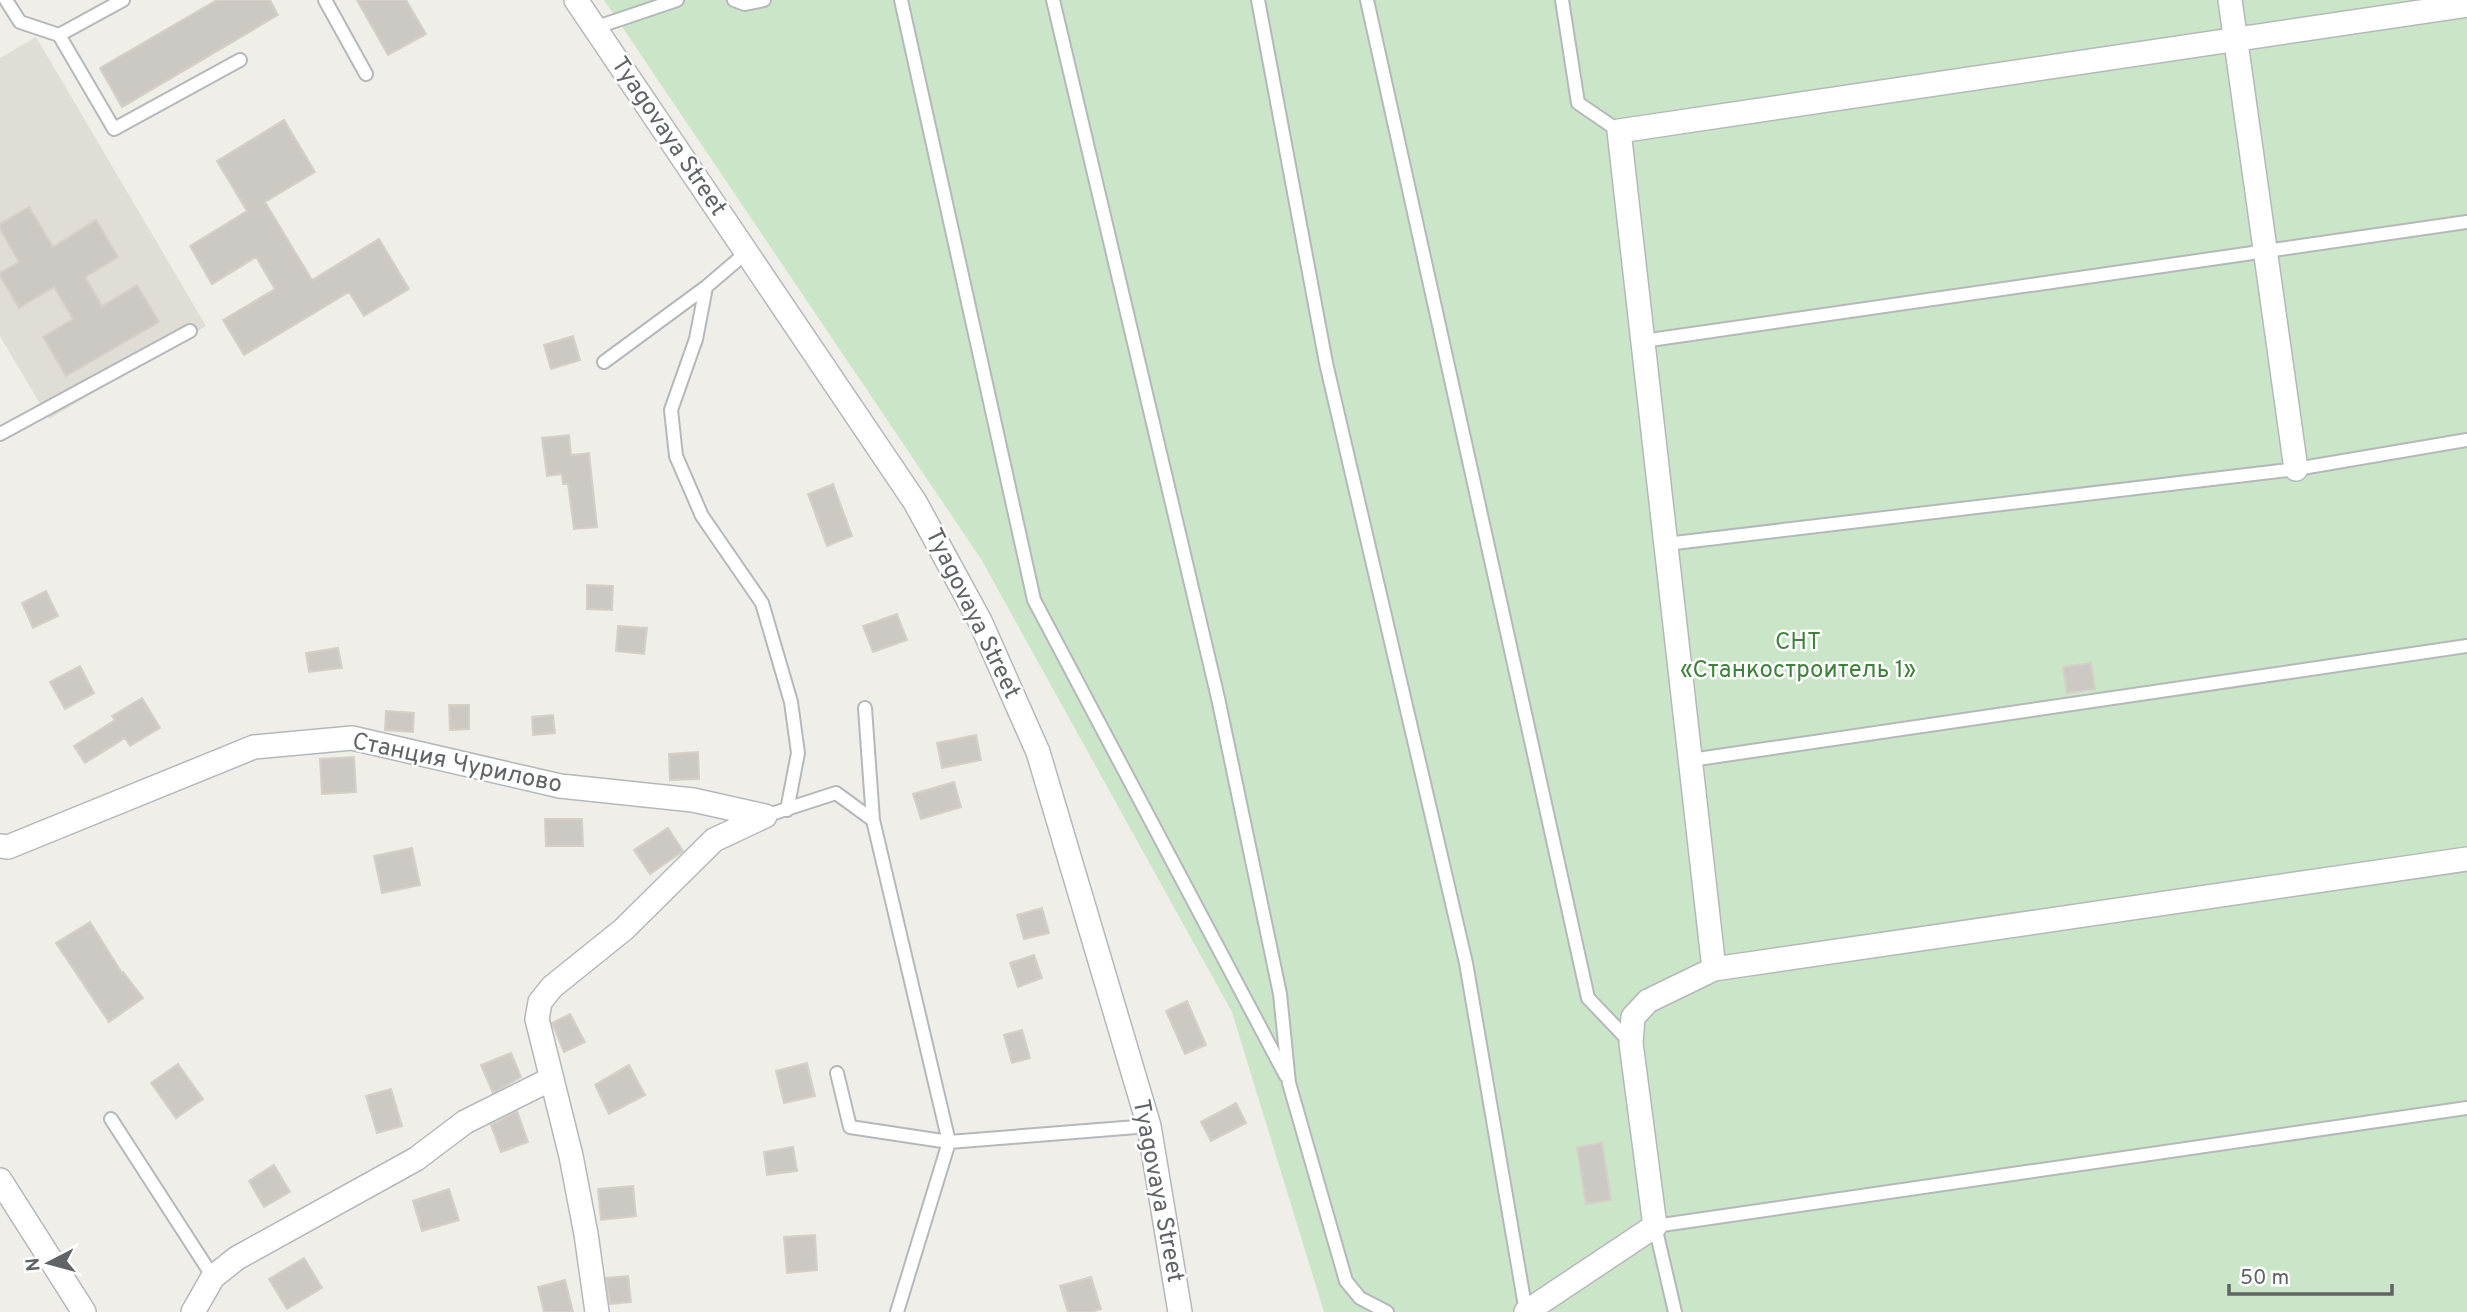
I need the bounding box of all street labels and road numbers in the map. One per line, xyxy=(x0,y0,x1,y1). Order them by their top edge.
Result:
street label: Tyagovaya Street xyxy=(604,52,732,222)
street label: Tyagovaya Street xyxy=(918,524,1026,704)
street label: Станция Чурилово xyxy=(349,727,565,801)
street label: Tyagovaya Street xyxy=(1125,1097,1189,1285)

